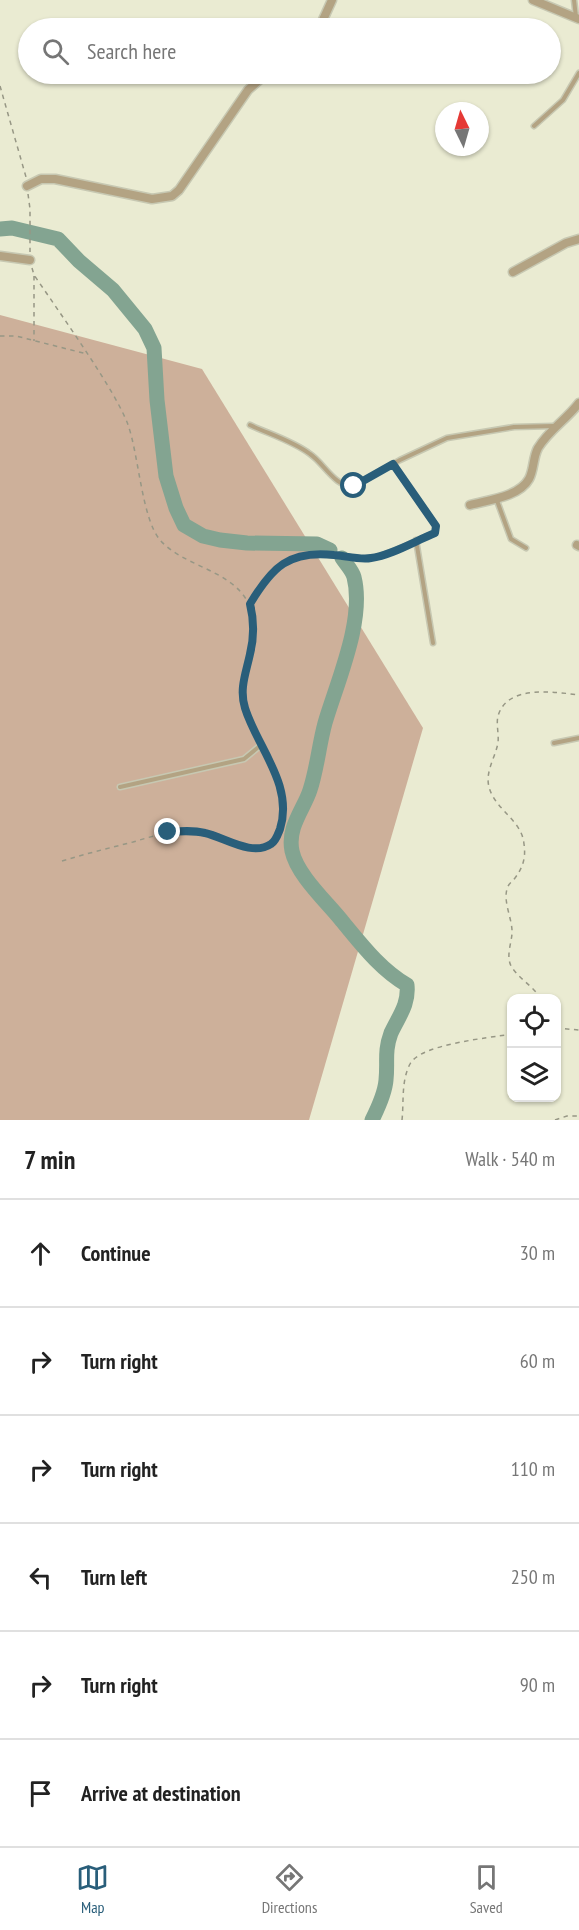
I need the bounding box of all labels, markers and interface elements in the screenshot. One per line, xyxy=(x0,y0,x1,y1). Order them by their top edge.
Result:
search box xyxy=(18,18,561,84)
icon: search xyxy=(39,35,72,68)
text: Search here xyxy=(87,37,176,65)
north arrow xyxy=(435,102,489,156)
route start xyxy=(340,472,366,498)
route end xyxy=(154,818,180,844)
map controls xyxy=(507,994,561,1102)
button: locate xyxy=(507,994,561,1048)
button: layers xyxy=(507,1048,561,1102)
text: 7 min xyxy=(24,1143,75,1176)
text: Walk · 540 m xyxy=(465,1146,555,1172)
icon: ahead xyxy=(24,1237,57,1270)
text: Continue xyxy=(81,1239,151,1267)
text: 30 m xyxy=(520,1240,555,1266)
icon: right xyxy=(24,1345,57,1378)
text: Turn right xyxy=(81,1347,158,1375)
text: 60 m xyxy=(520,1348,555,1374)
icon: right xyxy=(24,1453,57,1486)
text: Turn right xyxy=(81,1455,158,1483)
text: 110 m xyxy=(511,1456,555,1482)
icon: left xyxy=(24,1561,57,1594)
text: Turn left xyxy=(81,1563,147,1591)
text: 250 m xyxy=(511,1564,555,1590)
icon: right xyxy=(24,1669,57,1702)
text: Turn right xyxy=(81,1671,158,1699)
text: 90 m xyxy=(520,1672,555,1698)
icon: arrive xyxy=(24,1777,57,1810)
text: Arrive at destination xyxy=(81,1779,241,1807)
tab: Map xyxy=(76,1861,109,1917)
tab: Directions xyxy=(262,1861,317,1917)
tab: Saved xyxy=(470,1861,503,1917)

